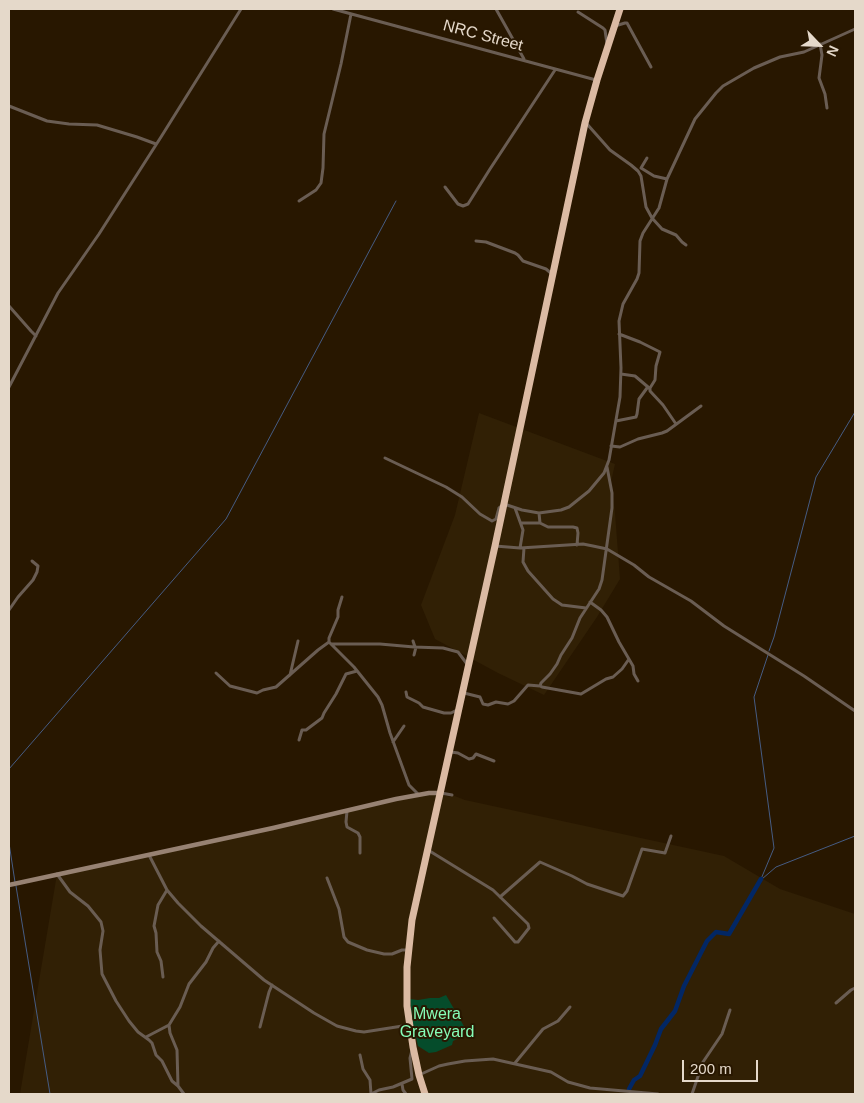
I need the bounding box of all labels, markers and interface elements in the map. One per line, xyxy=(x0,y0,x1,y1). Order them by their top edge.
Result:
street label: NRC Street xyxy=(441,16,525,56)
north arrow xyxy=(794,20,844,70)
text: N xyxy=(823,43,842,59)
park label: Mwera Graveyard xyxy=(400,1005,474,1043)
scale bar xyxy=(684,1050,760,1082)
text: 200 m xyxy=(690,1060,732,1077)

